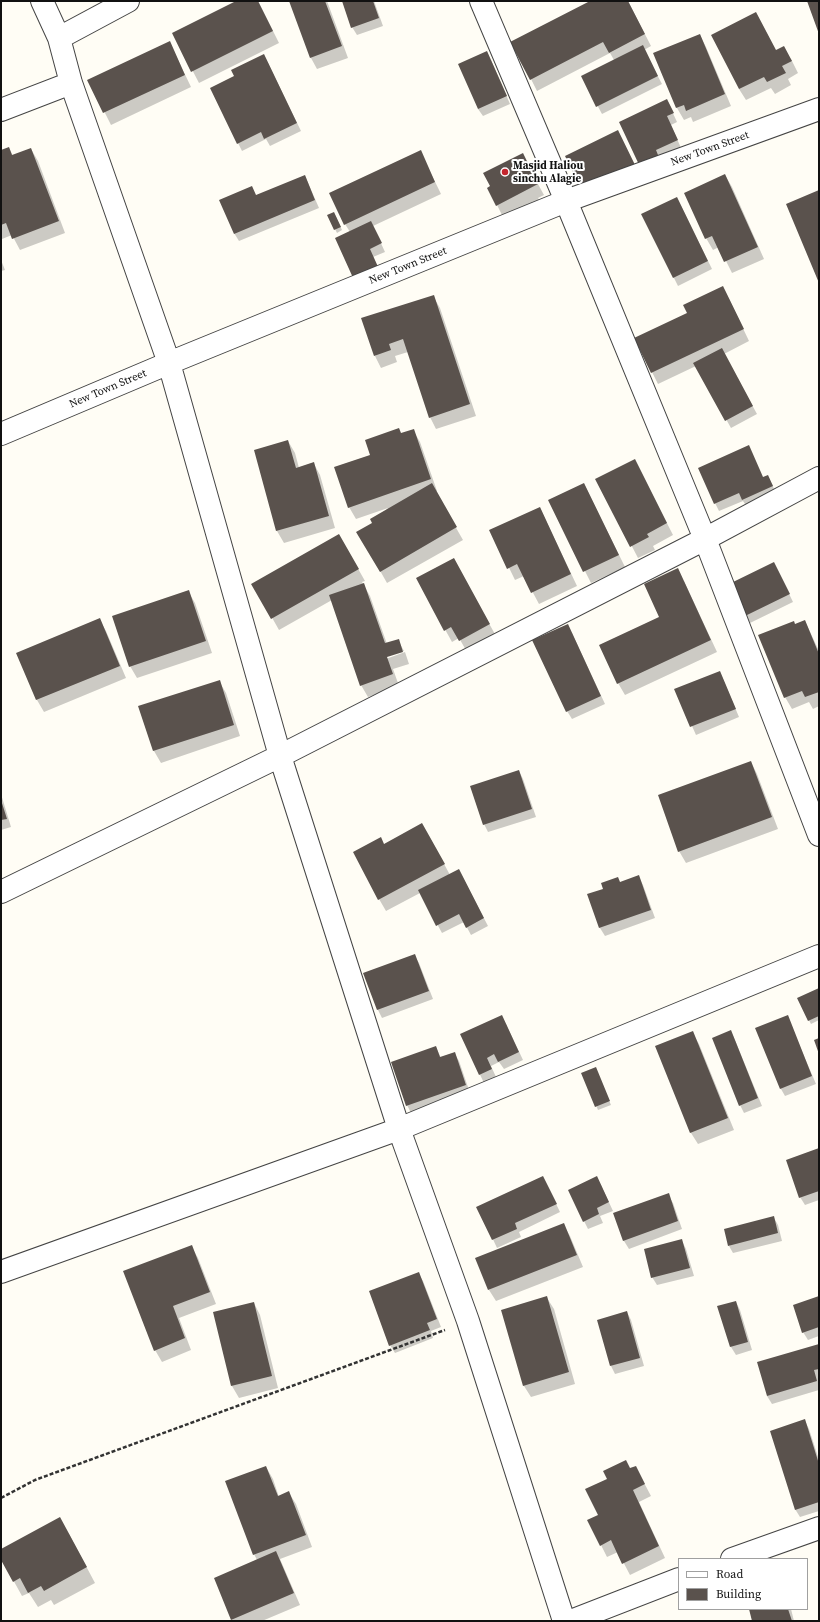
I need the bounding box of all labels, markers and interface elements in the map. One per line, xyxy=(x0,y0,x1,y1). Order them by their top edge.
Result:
street label: New Town Street xyxy=(669,129,751,169)
place label: Masjid Haliou sinchu Alagie xyxy=(513,159,583,185)
marker: Masjid Haliou sinchu Alagie xyxy=(500,167,510,177)
street label: New Town Street xyxy=(367,244,449,288)
street label: New Town Street xyxy=(67,367,149,411)
legend xyxy=(678,1558,808,1610)
text: Road xyxy=(716,1566,743,1582)
text: Building xyxy=(716,1586,761,1602)

